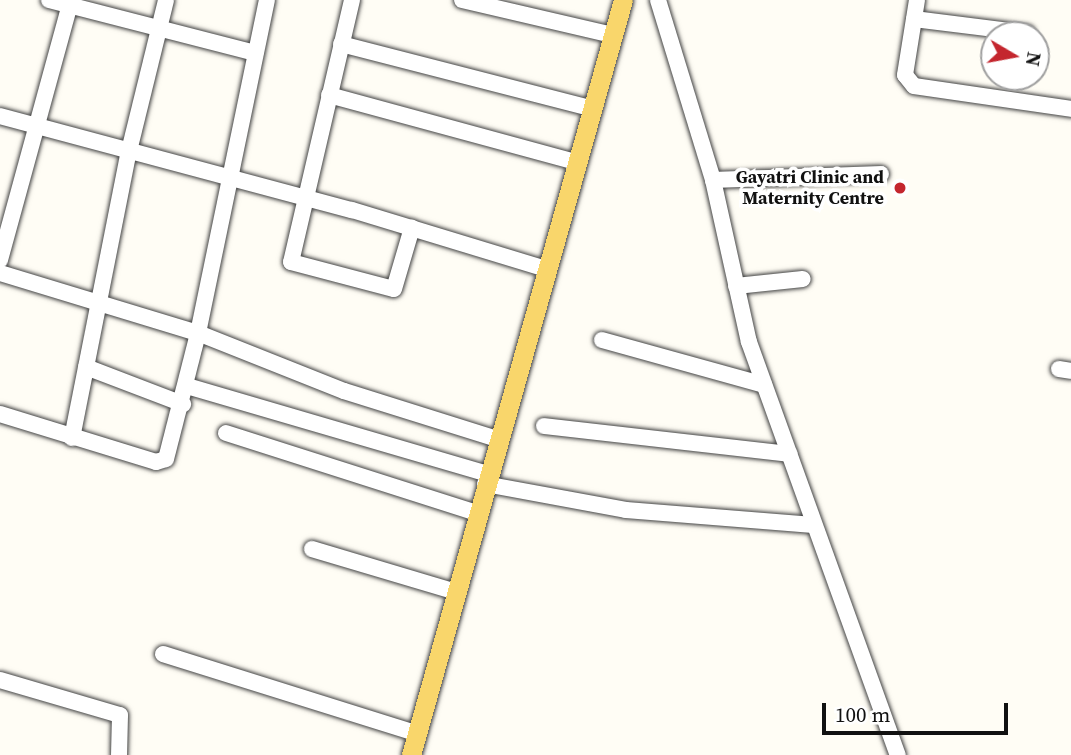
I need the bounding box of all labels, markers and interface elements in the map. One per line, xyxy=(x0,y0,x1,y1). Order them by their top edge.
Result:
north arrow xyxy=(980,21,1050,91)
text: N xyxy=(1020,50,1048,68)
place label: Gayatri Clinic and Maternity Centre xyxy=(736,167,884,210)
marker: Gayatri Clinic and Maternity Centre xyxy=(890,178,910,198)
scale bar xyxy=(826,688,1012,732)
text: 100 m xyxy=(835,700,890,729)

